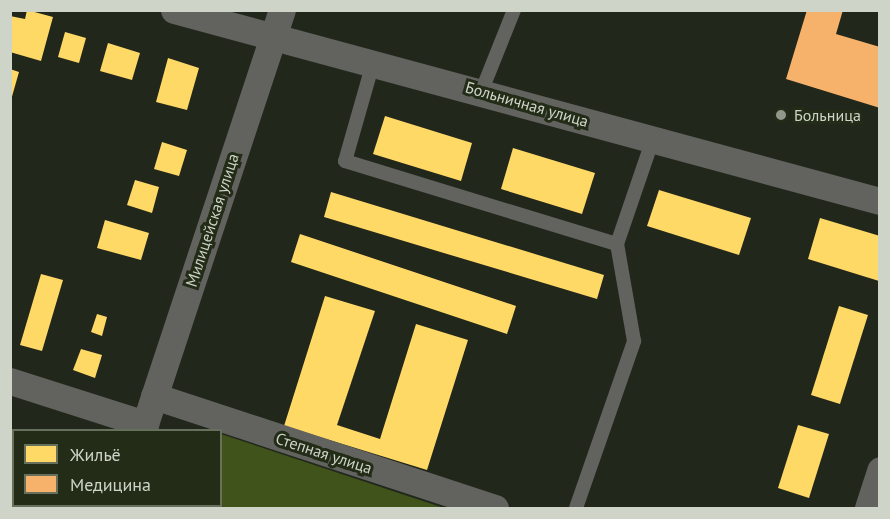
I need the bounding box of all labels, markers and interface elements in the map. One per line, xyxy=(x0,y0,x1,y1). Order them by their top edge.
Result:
street label: Больничная улица xyxy=(463,77,591,131)
place label: Больница xyxy=(794,105,861,125)
marker: Больница xyxy=(772,106,790,124)
street label: Милицейская улица xyxy=(181,151,243,289)
street label: Степная улица xyxy=(273,428,375,478)
legend xyxy=(12,429,222,507)
text: Жильё xyxy=(70,443,121,466)
text: Медицина xyxy=(70,473,151,496)

